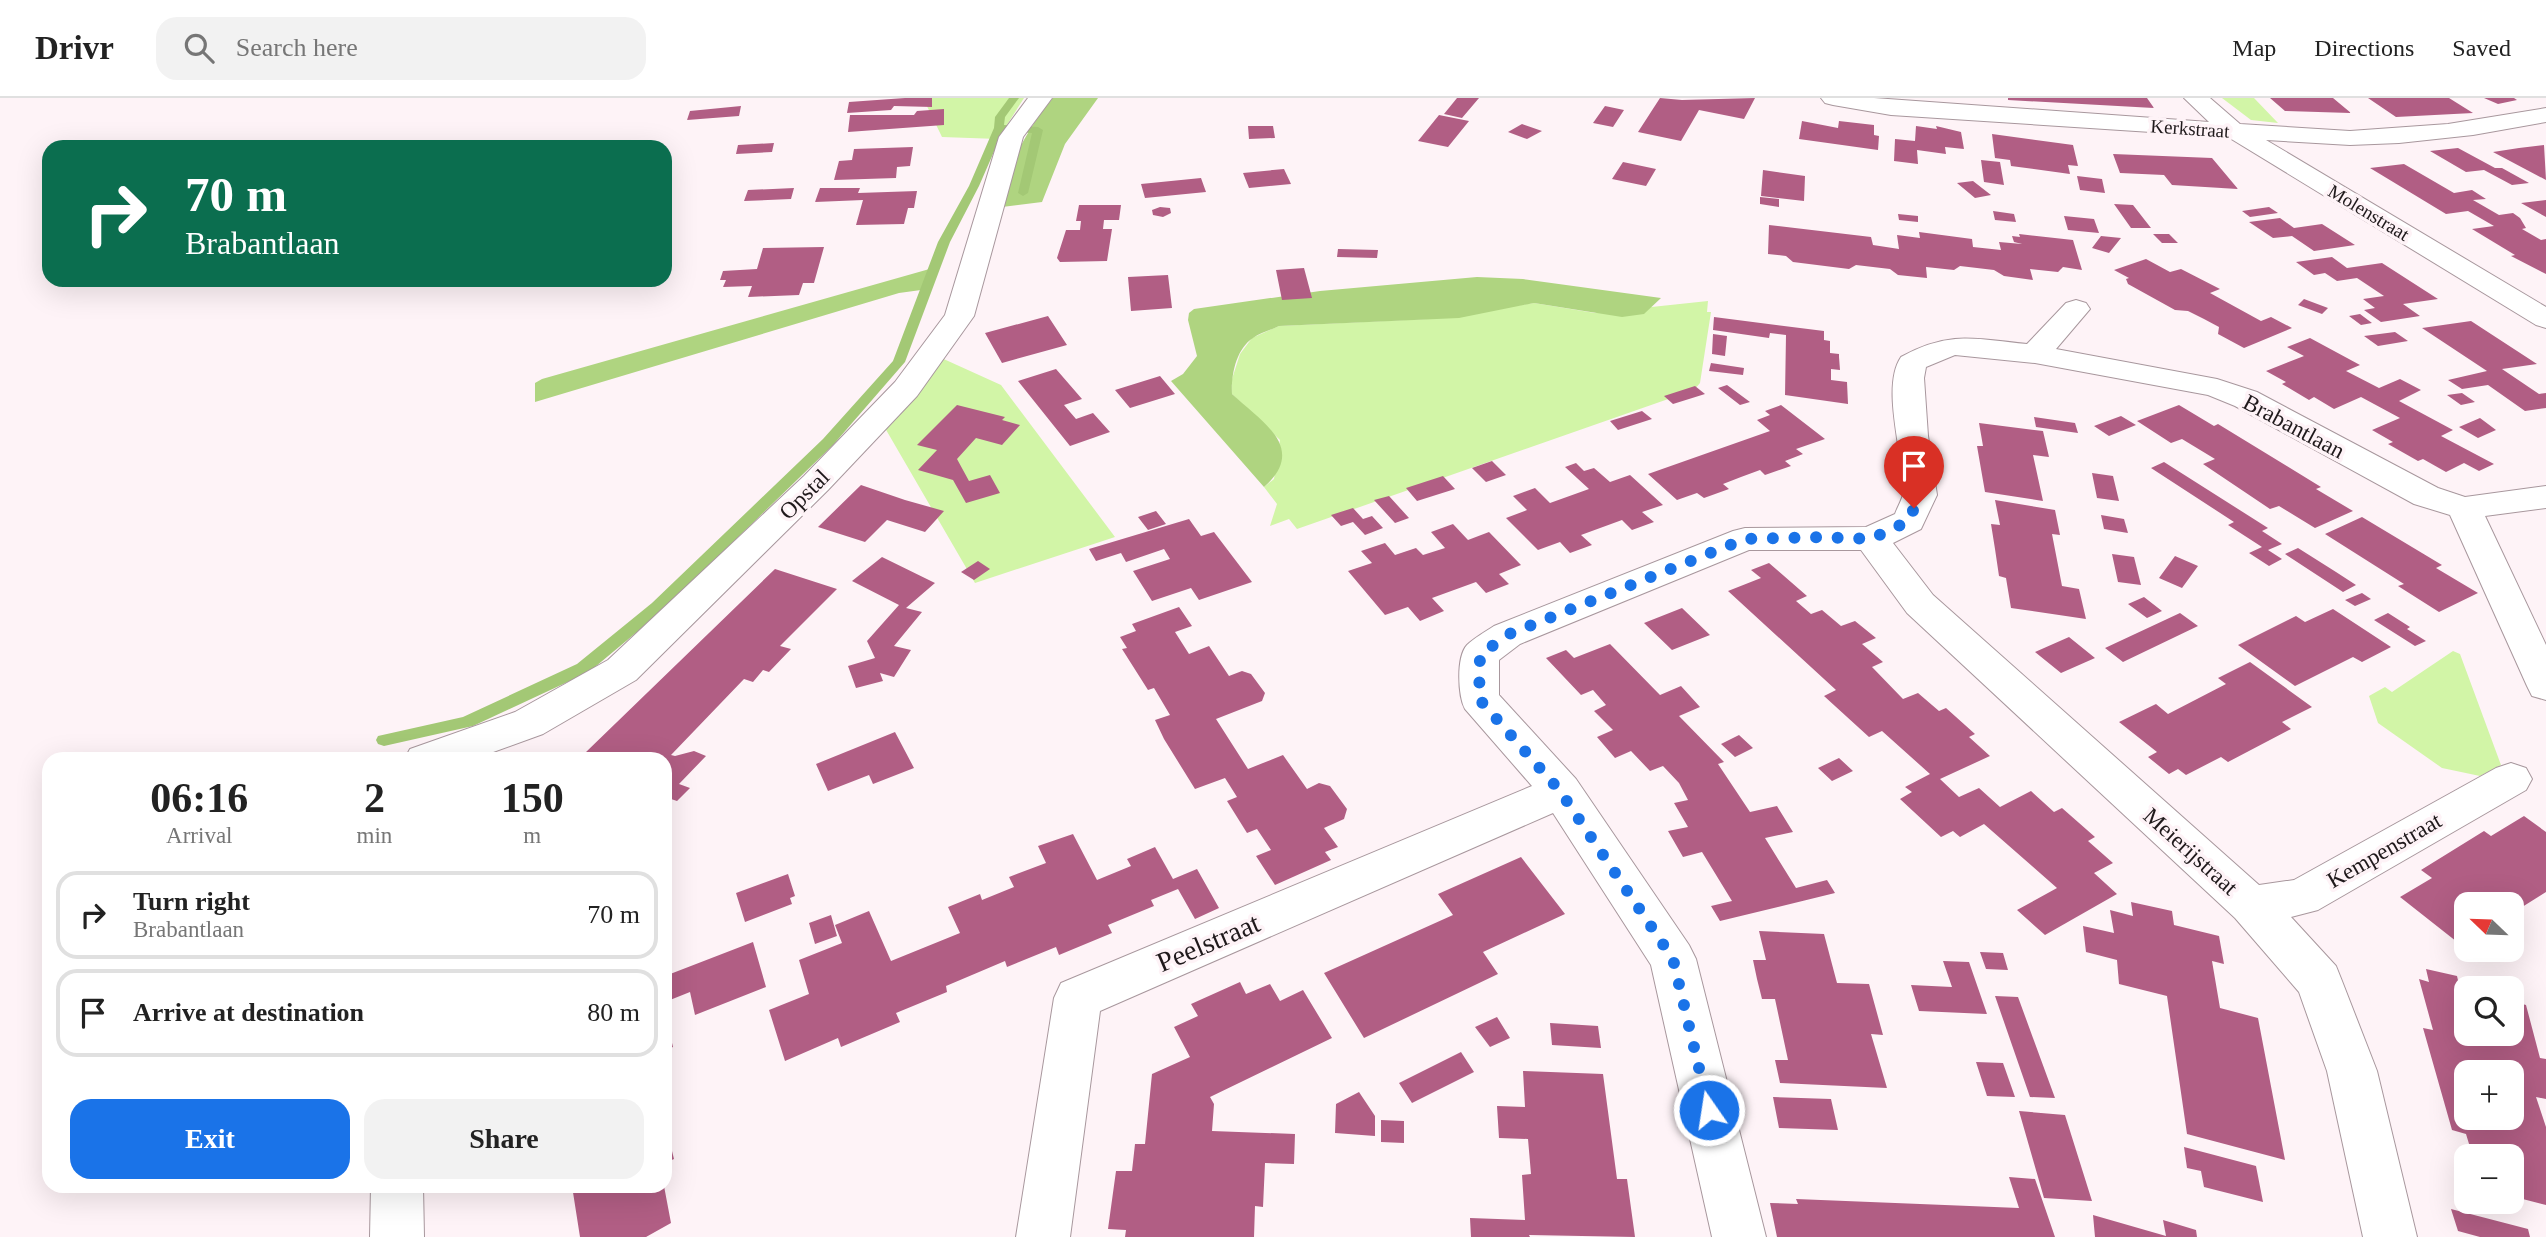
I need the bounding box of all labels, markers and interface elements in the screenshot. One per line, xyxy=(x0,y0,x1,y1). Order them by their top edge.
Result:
search box xyxy=(156,17,646,80)
icon: search xyxy=(180,29,218,67)
text: Drivr xyxy=(35,30,114,66)
text: Search here xyxy=(236,33,358,62)
text: Map xyxy=(2232,35,2276,61)
text: Directions xyxy=(2314,35,2414,61)
text: Saved xyxy=(2452,35,2511,61)
street label: Kerkstraat xyxy=(2150,115,2231,142)
text: 70 m xyxy=(185,167,287,222)
icon: right xyxy=(70,168,161,259)
street label: Molenstraat xyxy=(2324,180,2414,245)
text: Brabantlaan xyxy=(185,225,340,261)
street label: Brabantlaan xyxy=(2239,389,2349,464)
pin xyxy=(1884,436,1944,508)
icon: arrive xyxy=(1895,447,1933,485)
street label: Opstal xyxy=(774,464,834,524)
text: 06:16 xyxy=(150,775,248,821)
text: 2 xyxy=(364,775,385,821)
text: 150 xyxy=(501,775,564,821)
street label: Meierijstraat xyxy=(2139,803,2243,900)
street label: Kempenstraat xyxy=(2323,807,2446,893)
text: Arrival xyxy=(166,823,233,848)
text: min xyxy=(357,823,392,848)
text: m xyxy=(523,823,541,848)
text: Turn right xyxy=(133,887,250,916)
north arrow xyxy=(2454,892,2524,962)
map controls xyxy=(2454,892,2524,1214)
icon: right xyxy=(74,896,112,934)
text: 70 m xyxy=(587,900,640,929)
street label: Peelstraat xyxy=(1152,907,1265,978)
text: Brabantlaan xyxy=(133,917,244,942)
button: search xyxy=(2454,976,2524,1046)
icon: arrive xyxy=(74,994,112,1032)
text: Arrive at destination xyxy=(133,998,364,1027)
text: 80 m xyxy=(587,998,640,1027)
button: + xyxy=(2454,1060,2524,1130)
position arrow xyxy=(1672,1073,1746,1147)
button: Exit xyxy=(70,1099,350,1179)
button: Share xyxy=(364,1099,644,1179)
button: − xyxy=(2454,1144,2524,1214)

